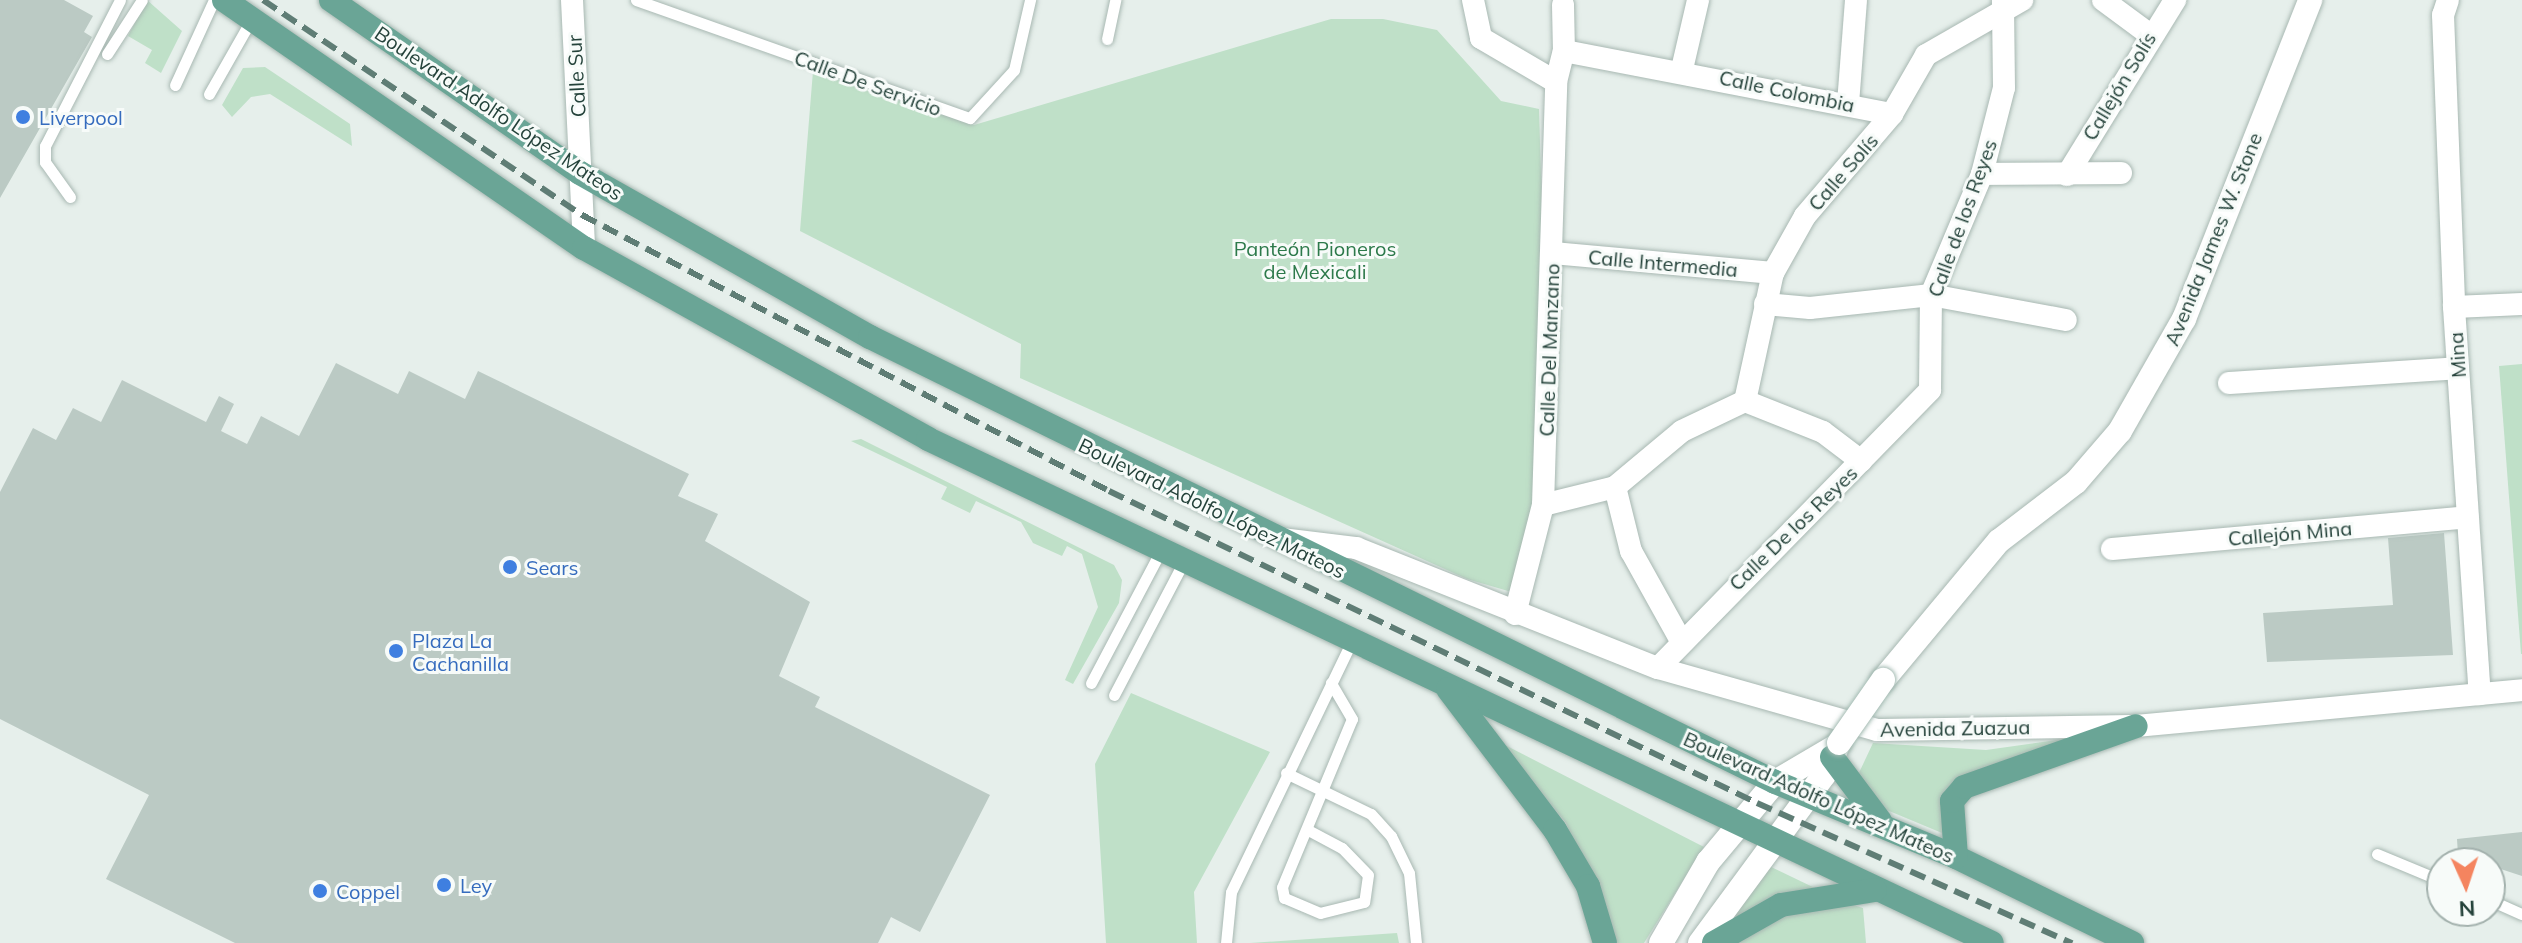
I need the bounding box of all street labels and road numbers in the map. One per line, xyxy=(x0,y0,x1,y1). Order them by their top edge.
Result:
street label: Boulevard Adolfo López Mateos xyxy=(371,21,627,205)
street label: Callejón Solís xyxy=(2077,27,2161,145)
street label: Calle Sur xyxy=(562,34,590,118)
street label: Calle De Servicio xyxy=(791,45,945,121)
street label: Calle Colombia xyxy=(1717,65,1857,117)
street label: Calle Solís xyxy=(1803,129,1883,215)
street label: Avenida James W. Stone xyxy=(2159,129,2267,349)
street label: Calle de los Reyes xyxy=(1922,136,2002,300)
street label: Calle Intermedia xyxy=(1587,245,1739,281)
street label: Calle Del Manzano xyxy=(1534,263,1564,437)
street label: Mina xyxy=(2443,331,2471,379)
street label: Boulevard Adolfo López Mateos xyxy=(1075,433,1349,583)
street label: Calle De los Reyes xyxy=(1724,461,1862,595)
street label: Callejón Mina xyxy=(2227,516,2353,550)
street label: Avenida Zuazua xyxy=(1880,715,2030,741)
street label: Boulevard Adolfo López Mateos xyxy=(1680,726,1958,868)

